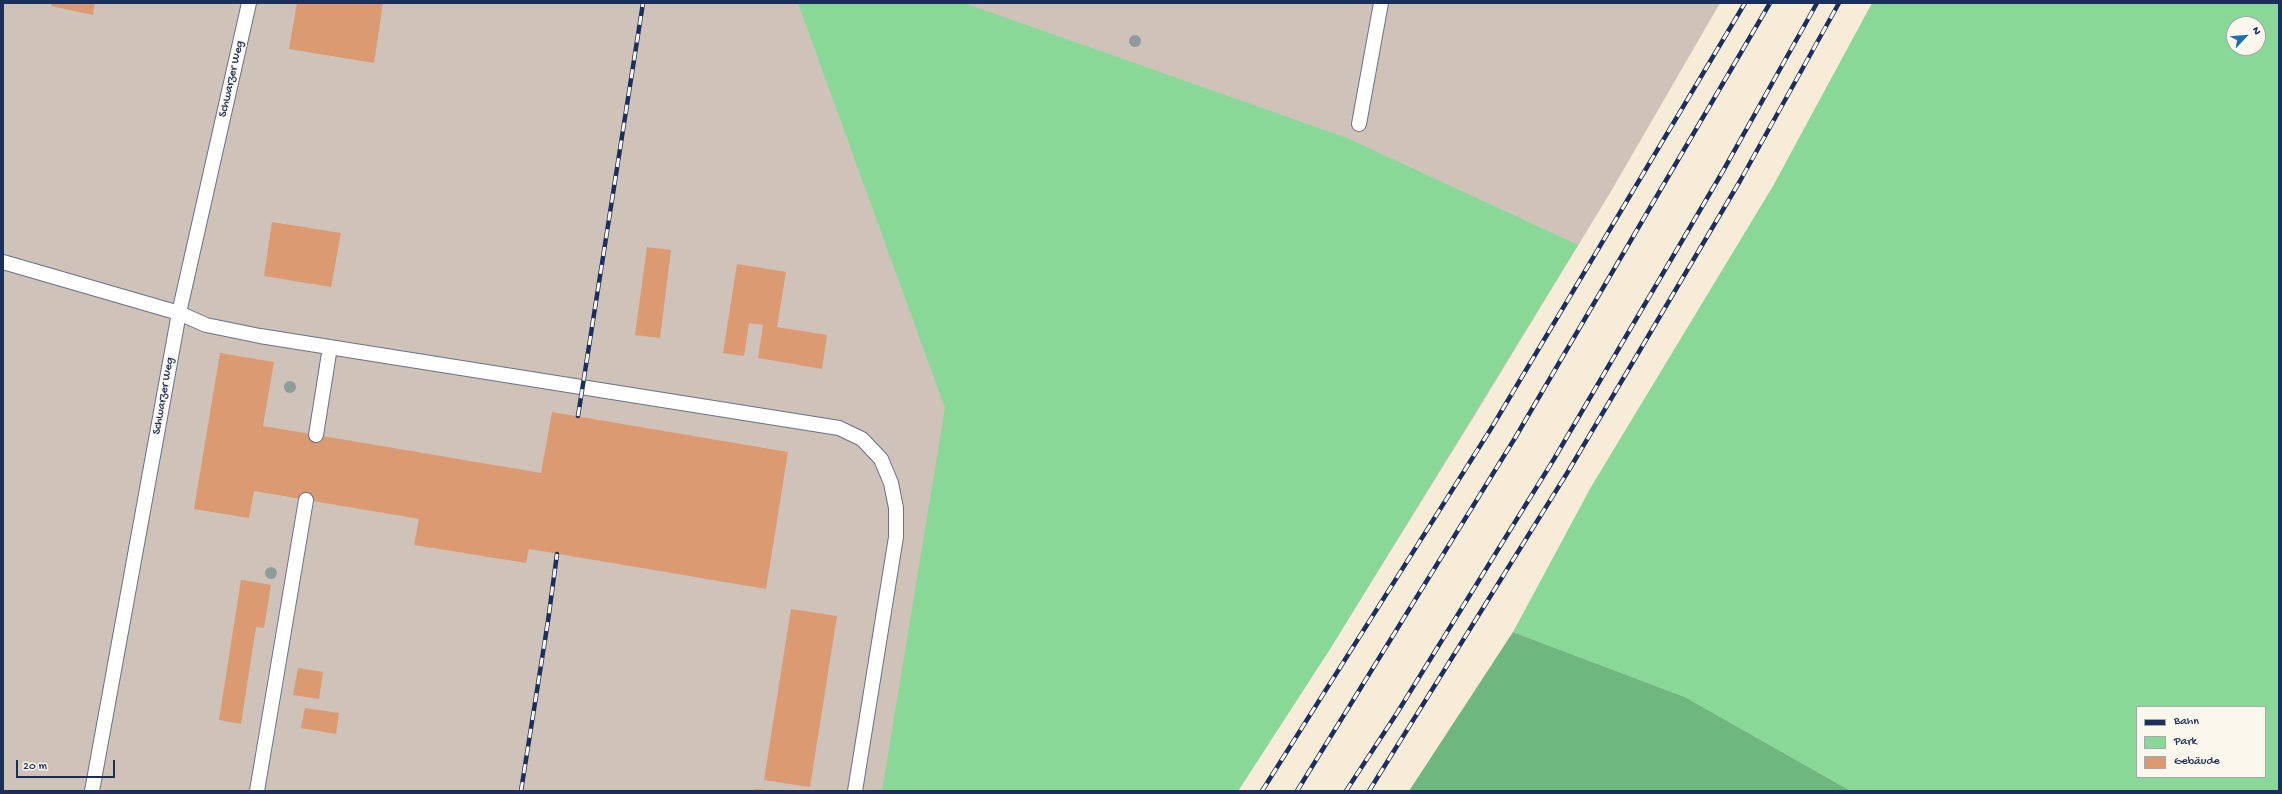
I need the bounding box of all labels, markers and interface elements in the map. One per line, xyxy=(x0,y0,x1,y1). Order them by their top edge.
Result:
north arrow xyxy=(2226,16,2266,56)
text: N xyxy=(2249,25,2263,37)
street label: Schwarzer Weg xyxy=(216,39,248,119)
street label: Schwarzer Weg xyxy=(150,356,178,436)
legend xyxy=(2136,706,2266,778)
text: Bahn xyxy=(2174,715,2199,729)
text: Park xyxy=(2174,735,2197,749)
scale bar xyxy=(18,752,117,778)
text: Gebäude xyxy=(2174,755,2220,769)
text: 20 m xyxy=(23,760,47,774)

